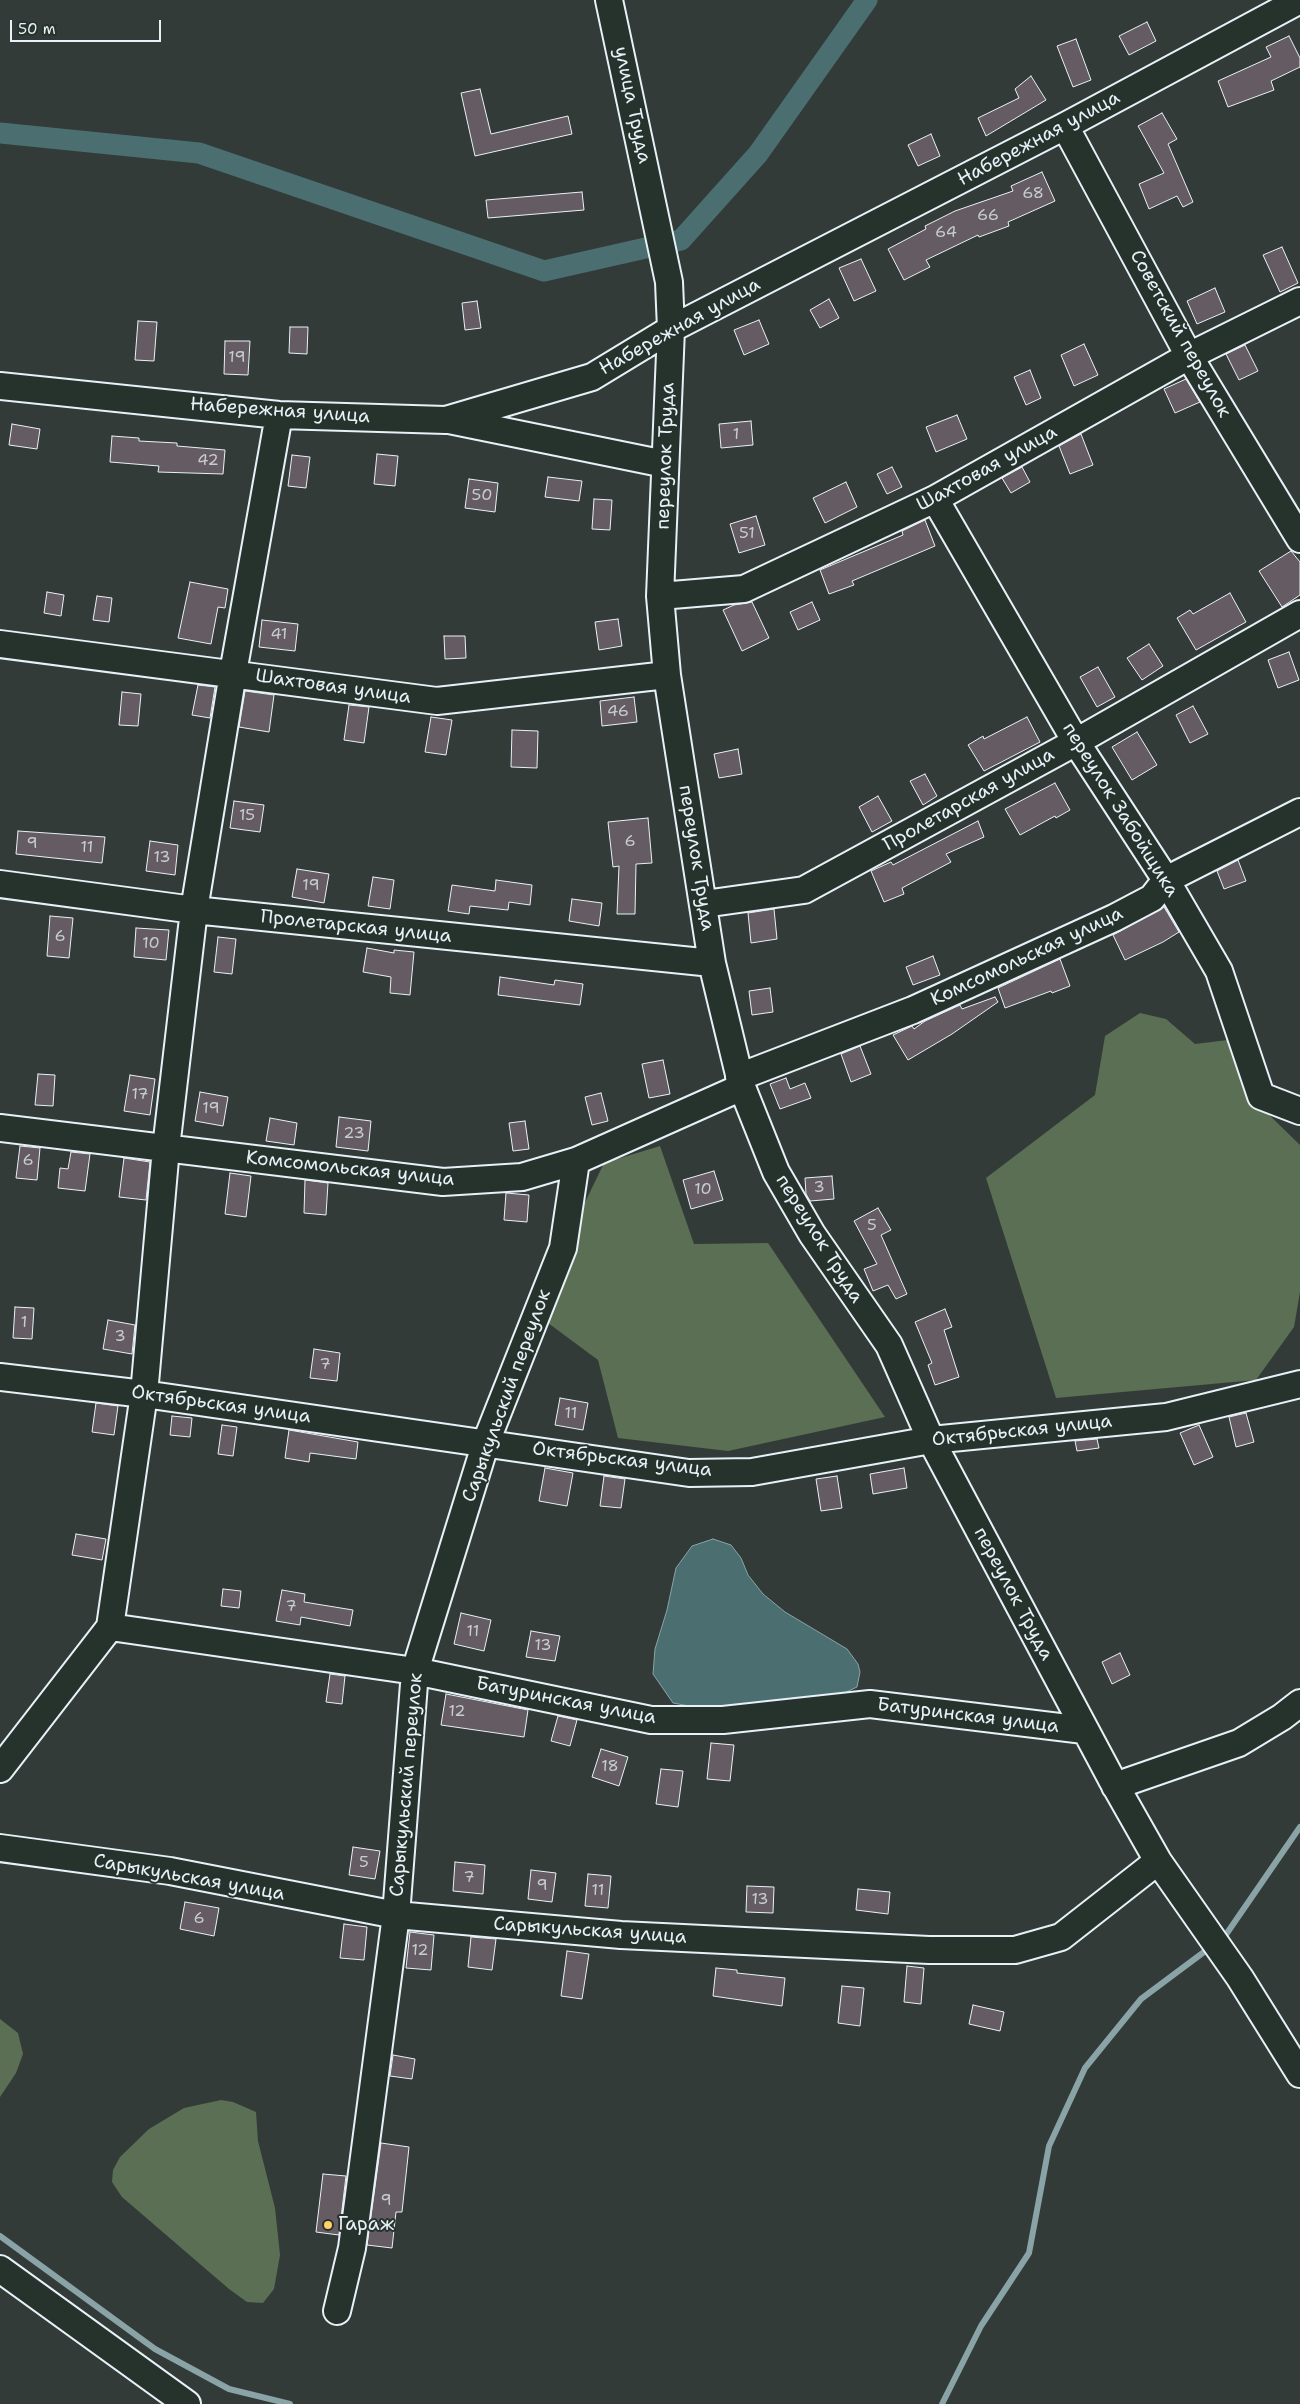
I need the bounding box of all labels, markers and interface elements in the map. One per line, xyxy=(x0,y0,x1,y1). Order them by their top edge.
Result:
scale bar xyxy=(12,10,164,42)
text: 50 m xyxy=(18,19,56,39)
street label: улица Труда xyxy=(608,44,656,166)
street label: Набережная улица xyxy=(954,87,1124,191)
house number: 68 xyxy=(1022,184,1044,204)
house number: 66 xyxy=(977,206,999,226)
house number: 64 xyxy=(935,223,957,243)
street label: Советский переулок xyxy=(1124,246,1236,422)
street label: Набережная улица xyxy=(596,273,764,381)
house number: 19 xyxy=(228,348,246,368)
street label: переулок Труда xyxy=(652,382,680,530)
street label: Набережная улица xyxy=(189,393,371,429)
street label: Шахтовая улица xyxy=(913,421,1061,517)
house number: 1 xyxy=(733,425,739,445)
house number: 42 xyxy=(197,451,219,471)
house number: 50 xyxy=(472,486,492,506)
house number: 51 xyxy=(739,524,755,544)
house number: 41 xyxy=(270,625,288,645)
street label: Шахтовая улица xyxy=(254,665,412,709)
house number: 46 xyxy=(607,702,629,722)
street label: переулок Забойщика xyxy=(1057,719,1183,901)
street label: Пролетарская улица xyxy=(880,743,1058,857)
street label: переулок Труда xyxy=(673,784,719,932)
house number: 15 xyxy=(239,806,255,826)
house number: 6 xyxy=(624,832,636,852)
house number: 9 xyxy=(26,834,38,854)
house number: 11 xyxy=(81,838,93,858)
house number: 13 xyxy=(153,848,171,868)
house number: 19 xyxy=(302,876,320,896)
street label: Комсомольская улица xyxy=(927,902,1127,1012)
street label: Пролетарская улица xyxy=(259,906,453,948)
house number: 6 xyxy=(54,927,66,947)
house number: 10 xyxy=(142,934,160,954)
house number: 17 xyxy=(131,1085,149,1105)
house number: 19 xyxy=(202,1099,220,1119)
house number: 23 xyxy=(343,1124,365,1144)
street label: Комсомольская улица xyxy=(245,1147,455,1191)
house number: 6 xyxy=(22,1151,34,1171)
street label: переулок Труда xyxy=(770,1171,868,1307)
house number: 3 xyxy=(813,1178,825,1198)
house number: 10 xyxy=(694,1180,712,1200)
house number: 5 xyxy=(867,1216,877,1236)
street label: Сарыкульский переулок xyxy=(458,1287,556,1505)
house number: 1 xyxy=(21,1313,27,1333)
house number: 3 xyxy=(114,1327,126,1347)
house number: 7 xyxy=(319,1355,331,1375)
street label: Октябрьская улица xyxy=(130,1381,312,1429)
house number: 11 xyxy=(565,1404,577,1424)
street label: Октябрьская улица xyxy=(931,1410,1113,1452)
street label: Октябрьская улица xyxy=(531,1438,713,1482)
street label: переулок Труда xyxy=(968,1524,1058,1664)
house number: 7 xyxy=(285,1597,297,1617)
house number: 11 xyxy=(467,1622,479,1642)
house number: 13 xyxy=(534,1636,552,1656)
street label: Сарыкульский переулок xyxy=(386,1672,428,1898)
street label: Батуринская улица xyxy=(474,1672,658,1730)
street label: Батуринская улица xyxy=(876,1694,1060,1738)
house number: 12 xyxy=(448,1702,466,1722)
house number: 18 xyxy=(601,1757,619,1777)
street label: Сарыкульская улица xyxy=(92,1850,286,1906)
house number: 5 xyxy=(359,1853,369,1873)
house number: 7 xyxy=(463,1868,475,1888)
house number: 9 xyxy=(536,1876,548,1896)
house number: 11 xyxy=(592,1881,604,1901)
house number: 13 xyxy=(751,1890,769,1910)
house number: 6 xyxy=(193,1909,205,1929)
street label: Сарыкульская улица xyxy=(492,1913,688,1949)
house number: 12 xyxy=(411,1941,429,1961)
house number: 9 xyxy=(380,2191,392,2211)
place label: Гараж xyxy=(338,2214,394,2236)
marker: Гараж xyxy=(322,2219,334,2231)

